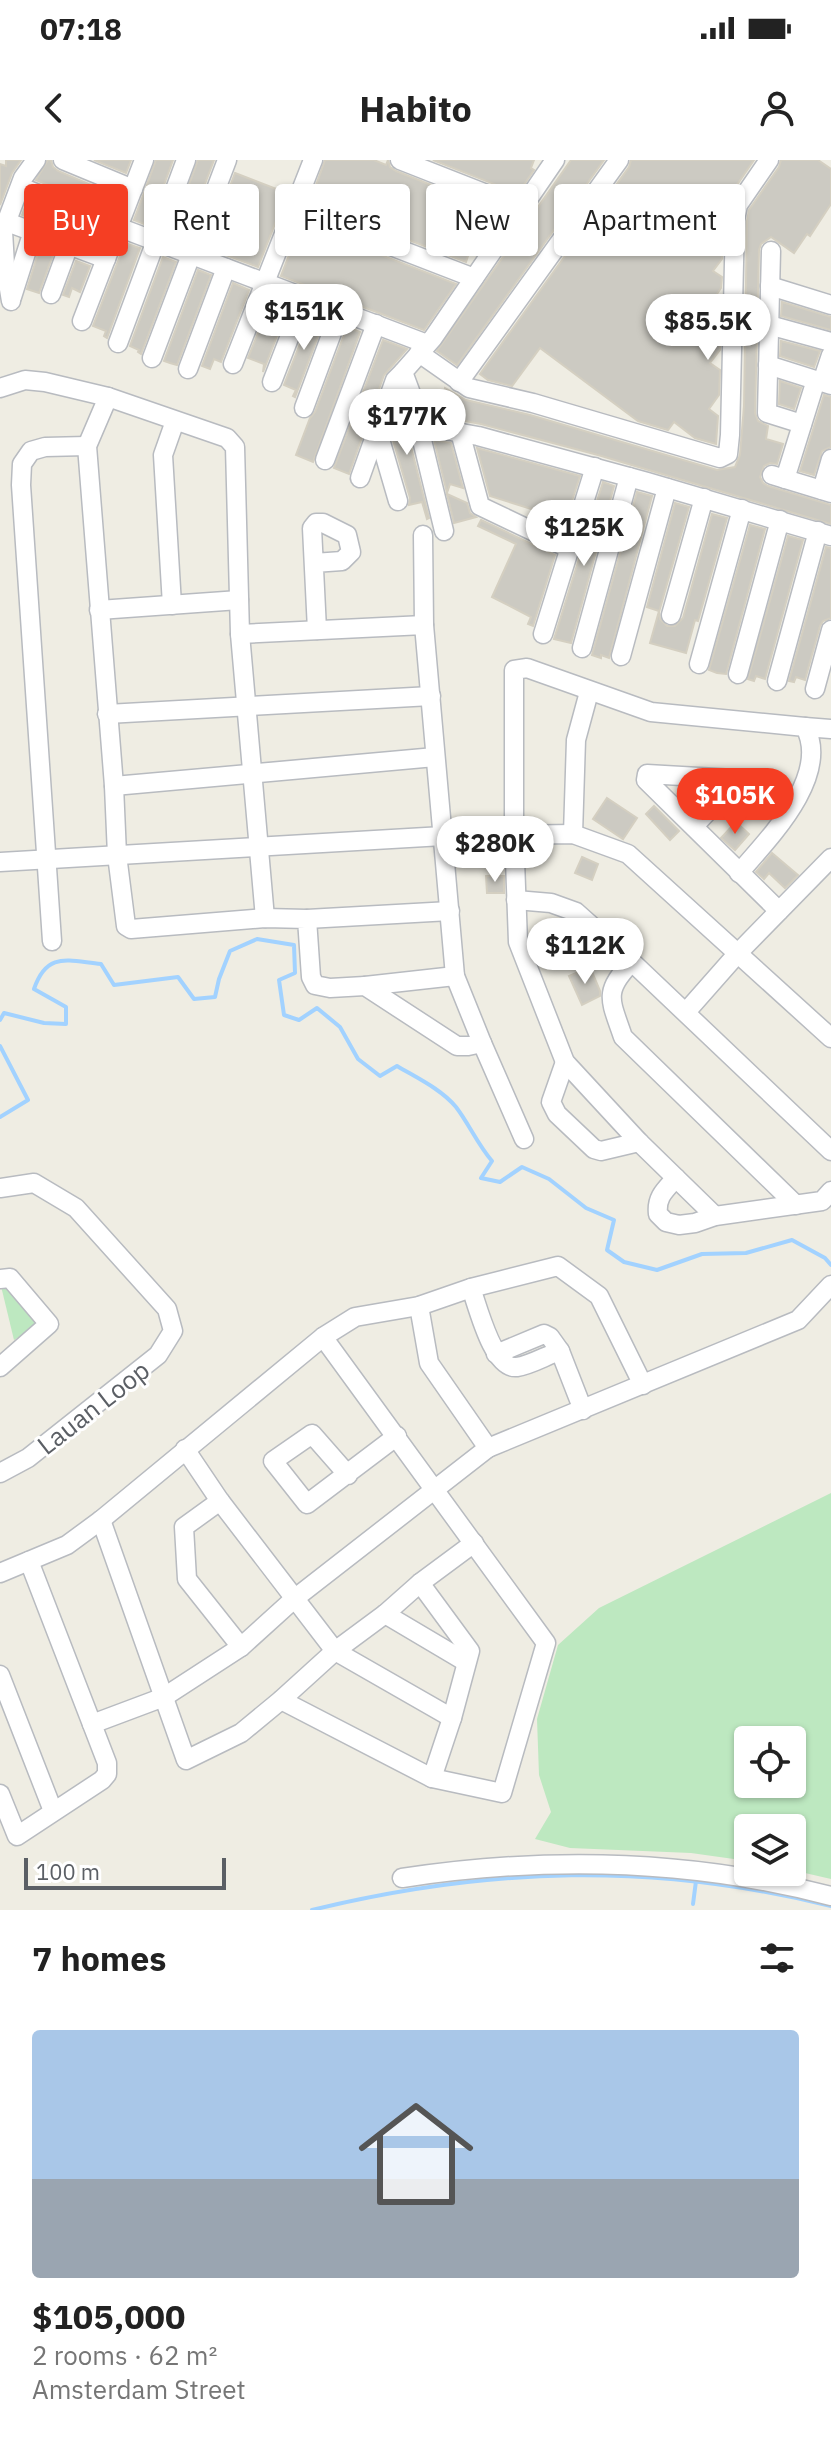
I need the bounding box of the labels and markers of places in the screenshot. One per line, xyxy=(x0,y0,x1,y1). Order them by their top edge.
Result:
pin: $151K xyxy=(248,284,360,352)
pin: $85.5K xyxy=(643,294,773,362)
pin: $177K xyxy=(351,389,463,457)
pin: $125K xyxy=(528,500,640,568)
pin: $105K xyxy=(679,768,791,836)
pin: $280K xyxy=(439,816,551,884)
pin: $112K xyxy=(529,918,641,986)

